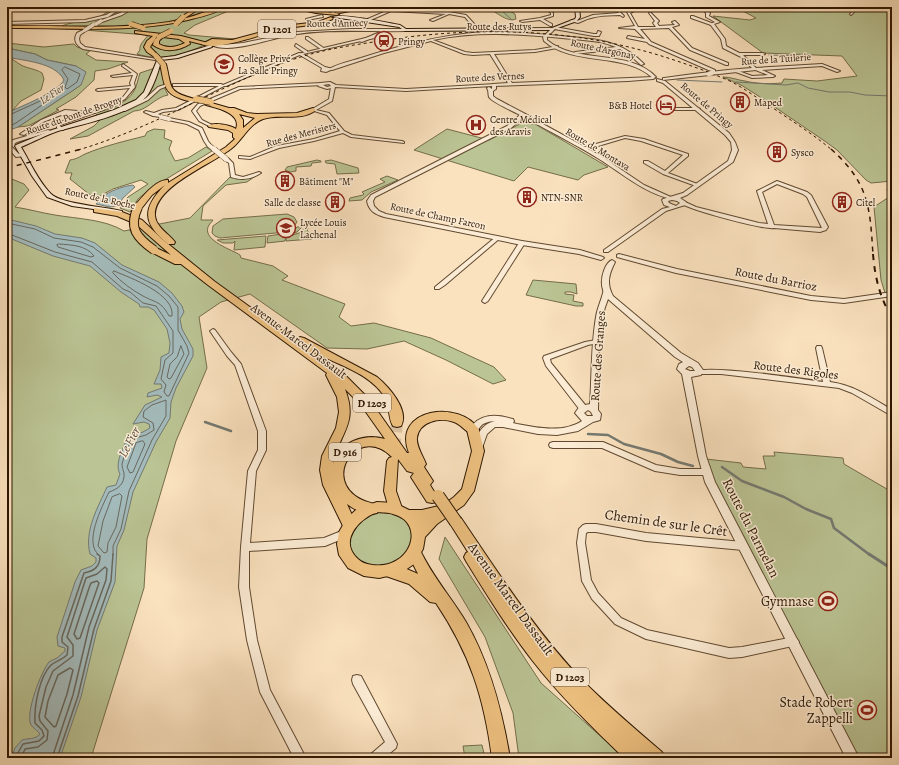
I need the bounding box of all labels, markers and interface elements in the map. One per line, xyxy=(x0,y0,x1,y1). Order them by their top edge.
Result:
street label: Route d'Annecy xyxy=(306,16,369,30)
road number: D 1201 xyxy=(258,20,296,38)
street label: Route des Rutys xyxy=(467,20,531,33)
station icon: Pringy xyxy=(373,30,395,52)
place label: Pringy xyxy=(398,35,426,48)
street label: Route d'Argonay xyxy=(569,36,637,62)
street label: Rue de la Tuilerie xyxy=(741,50,812,68)
place label: Collège Privé La Salle Pringy xyxy=(238,52,298,77)
school or university icon: Collège Privé La Salle Pringy xyxy=(213,53,235,75)
street label: Route des Vernes xyxy=(455,69,525,85)
street label: Route de Pringy xyxy=(678,79,736,131)
water label: Le Fier xyxy=(37,80,68,108)
building icon: Maped xyxy=(729,91,751,113)
street label: Route du Pont de Brogny xyxy=(24,92,124,138)
hotel icon: B&B Hotel xyxy=(655,94,677,116)
place label: Maped xyxy=(754,96,783,110)
place label: B&B Hotel xyxy=(609,99,653,112)
place label: Centre Médical des Aravis xyxy=(490,113,552,138)
hospital icon: Centre Médical des Aravis xyxy=(465,114,487,136)
street label: Rue des Merisiers xyxy=(264,118,338,150)
street label: Route de Montava xyxy=(563,125,633,174)
building icon: Sysco xyxy=(766,141,788,163)
place label: Sysco xyxy=(791,146,814,159)
building icon: Bâtiment "M" xyxy=(274,170,296,192)
place label: Bâtiment "M" xyxy=(299,175,353,188)
street label: Route de la Roche xyxy=(64,184,137,212)
building icon: NTN-SNR xyxy=(516,186,538,208)
building icon: Salle de classe xyxy=(324,191,346,213)
place label: NTN-SNR xyxy=(541,191,584,204)
building icon: Citel xyxy=(831,191,853,213)
place label: Salle de classe xyxy=(264,196,322,209)
place label: Citel xyxy=(856,196,876,209)
street label: Route de Champ Farcon xyxy=(389,200,487,234)
place label: Lycée Louis Lachenal xyxy=(300,216,347,241)
school or university icon: Lycée Louis Lachenal xyxy=(275,217,297,239)
street label: Route du Barrioz xyxy=(734,263,818,295)
street label: Avenue Marcel Dassault xyxy=(247,299,350,382)
street label: Route des Granges xyxy=(587,310,609,402)
street label: Route des Rigoles xyxy=(752,357,840,383)
road number: D 1203 xyxy=(353,394,391,412)
water label: Le Fier xyxy=(114,423,144,460)
road number: D 916 xyxy=(329,443,361,461)
street label: Route du Parmelan xyxy=(718,475,784,581)
street label: Chemin de sur le Crêt xyxy=(604,505,729,541)
street label: Avenue Marcel Dassault xyxy=(463,538,559,660)
sports icon: Gymnase xyxy=(817,590,839,612)
place label: Gymnase xyxy=(761,592,814,611)
road number: D 1203 xyxy=(551,668,589,686)
place label: Stade Robert Zappelli xyxy=(779,693,853,728)
sports icon: Stade Robert Zappelli xyxy=(856,699,878,721)

